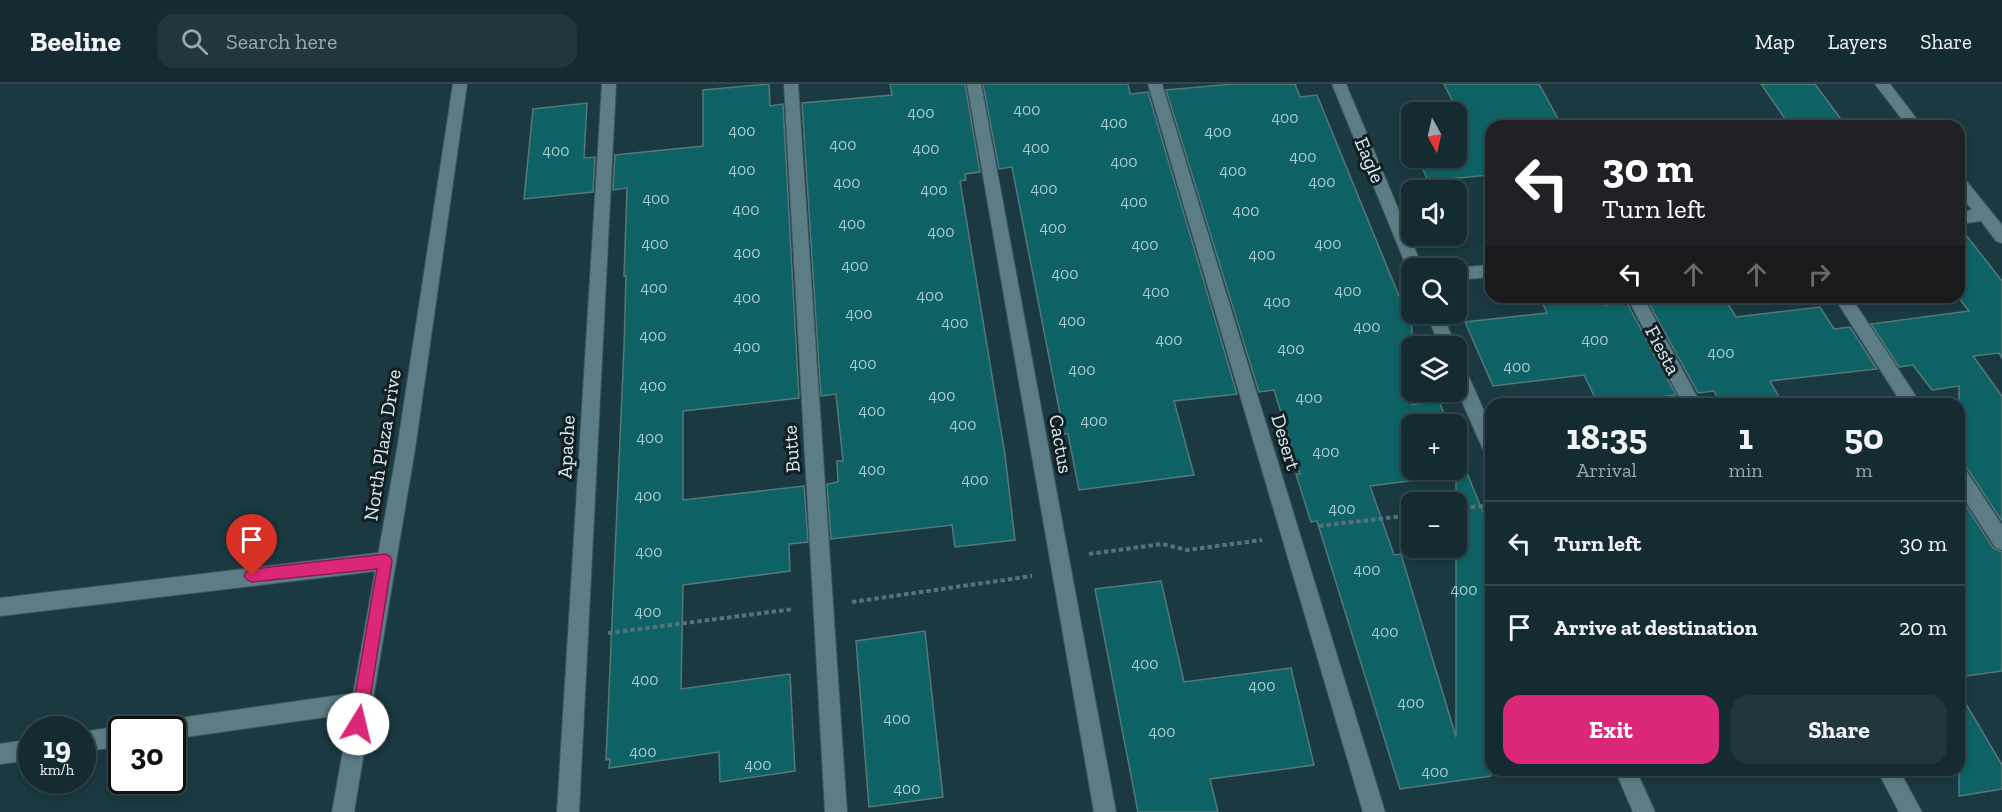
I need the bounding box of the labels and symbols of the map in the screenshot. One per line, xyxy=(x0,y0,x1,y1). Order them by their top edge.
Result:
house number: 400 xyxy=(1013,100,1041,119)
north arrow xyxy=(1401,102,1467,168)
house number: 400 xyxy=(907,103,935,122)
house number: 400 xyxy=(1271,108,1299,127)
house number: 400 xyxy=(1100,113,1128,132)
house number: 400 xyxy=(728,121,756,140)
house number: 400 xyxy=(1204,122,1232,141)
street label: Eagle xyxy=(1350,134,1390,186)
house number: 400 xyxy=(829,135,857,154)
house number: 400 xyxy=(1022,138,1050,157)
house number: 400 xyxy=(912,139,940,158)
house number: 400 xyxy=(542,141,570,160)
house number: 400 xyxy=(1289,147,1317,166)
house number: 400 xyxy=(1110,152,1138,171)
house number: 400 xyxy=(728,160,756,179)
house number: 400 xyxy=(1219,161,1247,180)
house number: 400 xyxy=(1308,172,1336,191)
house number: 400 xyxy=(833,173,861,192)
house number: 400 xyxy=(1030,179,1058,198)
house number: 400 xyxy=(920,180,948,199)
house number: 400 xyxy=(642,189,670,208)
house number: 400 xyxy=(1120,192,1148,211)
house number: 400 xyxy=(732,200,760,219)
house number: 400 xyxy=(1232,201,1260,220)
house number: 400 xyxy=(838,214,866,233)
house number: 400 xyxy=(1039,218,1067,237)
house number: 400 xyxy=(927,222,955,241)
house number: 400 xyxy=(641,234,669,253)
house number: 400 xyxy=(1314,234,1342,253)
house number: 400 xyxy=(1131,235,1159,254)
house number: 400 xyxy=(733,243,761,262)
house number: 400 xyxy=(1248,245,1276,264)
house number: 400 xyxy=(841,256,869,275)
house number: 400 xyxy=(1051,264,1079,283)
house number: 400 xyxy=(640,278,668,297)
house number: 400 xyxy=(1334,281,1362,300)
house number: 400 xyxy=(1142,282,1170,301)
house number: 400 xyxy=(916,286,944,305)
house number: 400 xyxy=(733,288,761,307)
house number: 400 xyxy=(1263,292,1291,311)
house number: 400 xyxy=(845,304,873,323)
house number: 400 xyxy=(1058,311,1086,330)
house number: 400 xyxy=(941,313,969,332)
house number: 400 xyxy=(1353,317,1381,336)
street label: Fiesta xyxy=(1640,321,1686,379)
house number: 400 xyxy=(639,326,667,345)
house number: 400 xyxy=(1155,330,1183,349)
house number: 400 xyxy=(1581,330,1609,349)
house number: 400 xyxy=(733,337,761,356)
house number: 400 xyxy=(1277,339,1305,358)
house number: 400 xyxy=(1707,343,1735,362)
house number: 400 xyxy=(849,354,877,373)
house number: 400 xyxy=(1503,357,1531,376)
house number: 400 xyxy=(1068,360,1096,379)
street label: North Plaza Drive xyxy=(358,368,406,522)
house number: 400 xyxy=(639,376,667,395)
house number: 400 xyxy=(928,386,956,405)
house number: 400 xyxy=(1295,388,1323,407)
house number: 400 xyxy=(858,401,886,420)
house number: 400 xyxy=(1080,411,1108,430)
street label: Desert xyxy=(1266,411,1306,474)
street label: Cactus xyxy=(1044,413,1078,475)
street label: Apache xyxy=(552,415,580,479)
house number: 400 xyxy=(949,415,977,434)
street label: Butte xyxy=(777,424,805,474)
house number: 400 xyxy=(636,428,664,447)
house number: 400 xyxy=(1312,442,1340,461)
house number: 400 xyxy=(858,460,886,479)
house number: 400 xyxy=(961,470,989,489)
house number: 400 xyxy=(634,486,662,505)
house number: 400 xyxy=(1328,499,1356,518)
pin xyxy=(226,514,277,576)
house number: 400 xyxy=(635,542,663,561)
house number: 400 xyxy=(1353,560,1381,579)
house number: 400 xyxy=(1450,580,1478,599)
house number: 400 xyxy=(634,602,662,621)
house number: 400 xyxy=(1371,622,1399,641)
house number: 400 xyxy=(1131,654,1159,673)
house number: 400 xyxy=(631,670,659,689)
house number: 400 xyxy=(1248,676,1276,695)
position arrow xyxy=(326,692,390,756)
house number: 400 xyxy=(1397,693,1425,712)
house number: 400 xyxy=(883,709,911,728)
speed limit sign: 30 xyxy=(108,716,186,794)
house number: 400 xyxy=(1148,722,1176,741)
house number: 400 xyxy=(629,742,657,761)
house number: 400 xyxy=(744,755,772,774)
house number: 400 xyxy=(1421,762,1449,781)
house number: 400 xyxy=(893,779,921,798)

